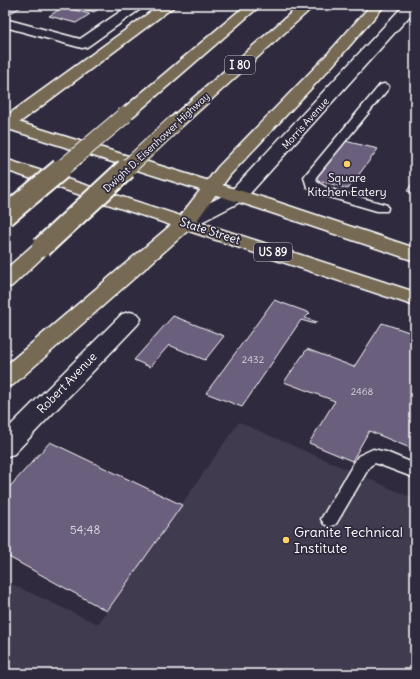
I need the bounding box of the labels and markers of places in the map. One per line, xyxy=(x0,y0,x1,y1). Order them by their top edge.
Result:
marker: Square Kitchen Eatery xyxy=(342,159,352,169)
place label: Square Kitchen Eatery xyxy=(307,170,387,199)
place label: Granite Technical Institute xyxy=(294,523,403,557)
marker: Granite Technical Institute xyxy=(281,535,291,545)

